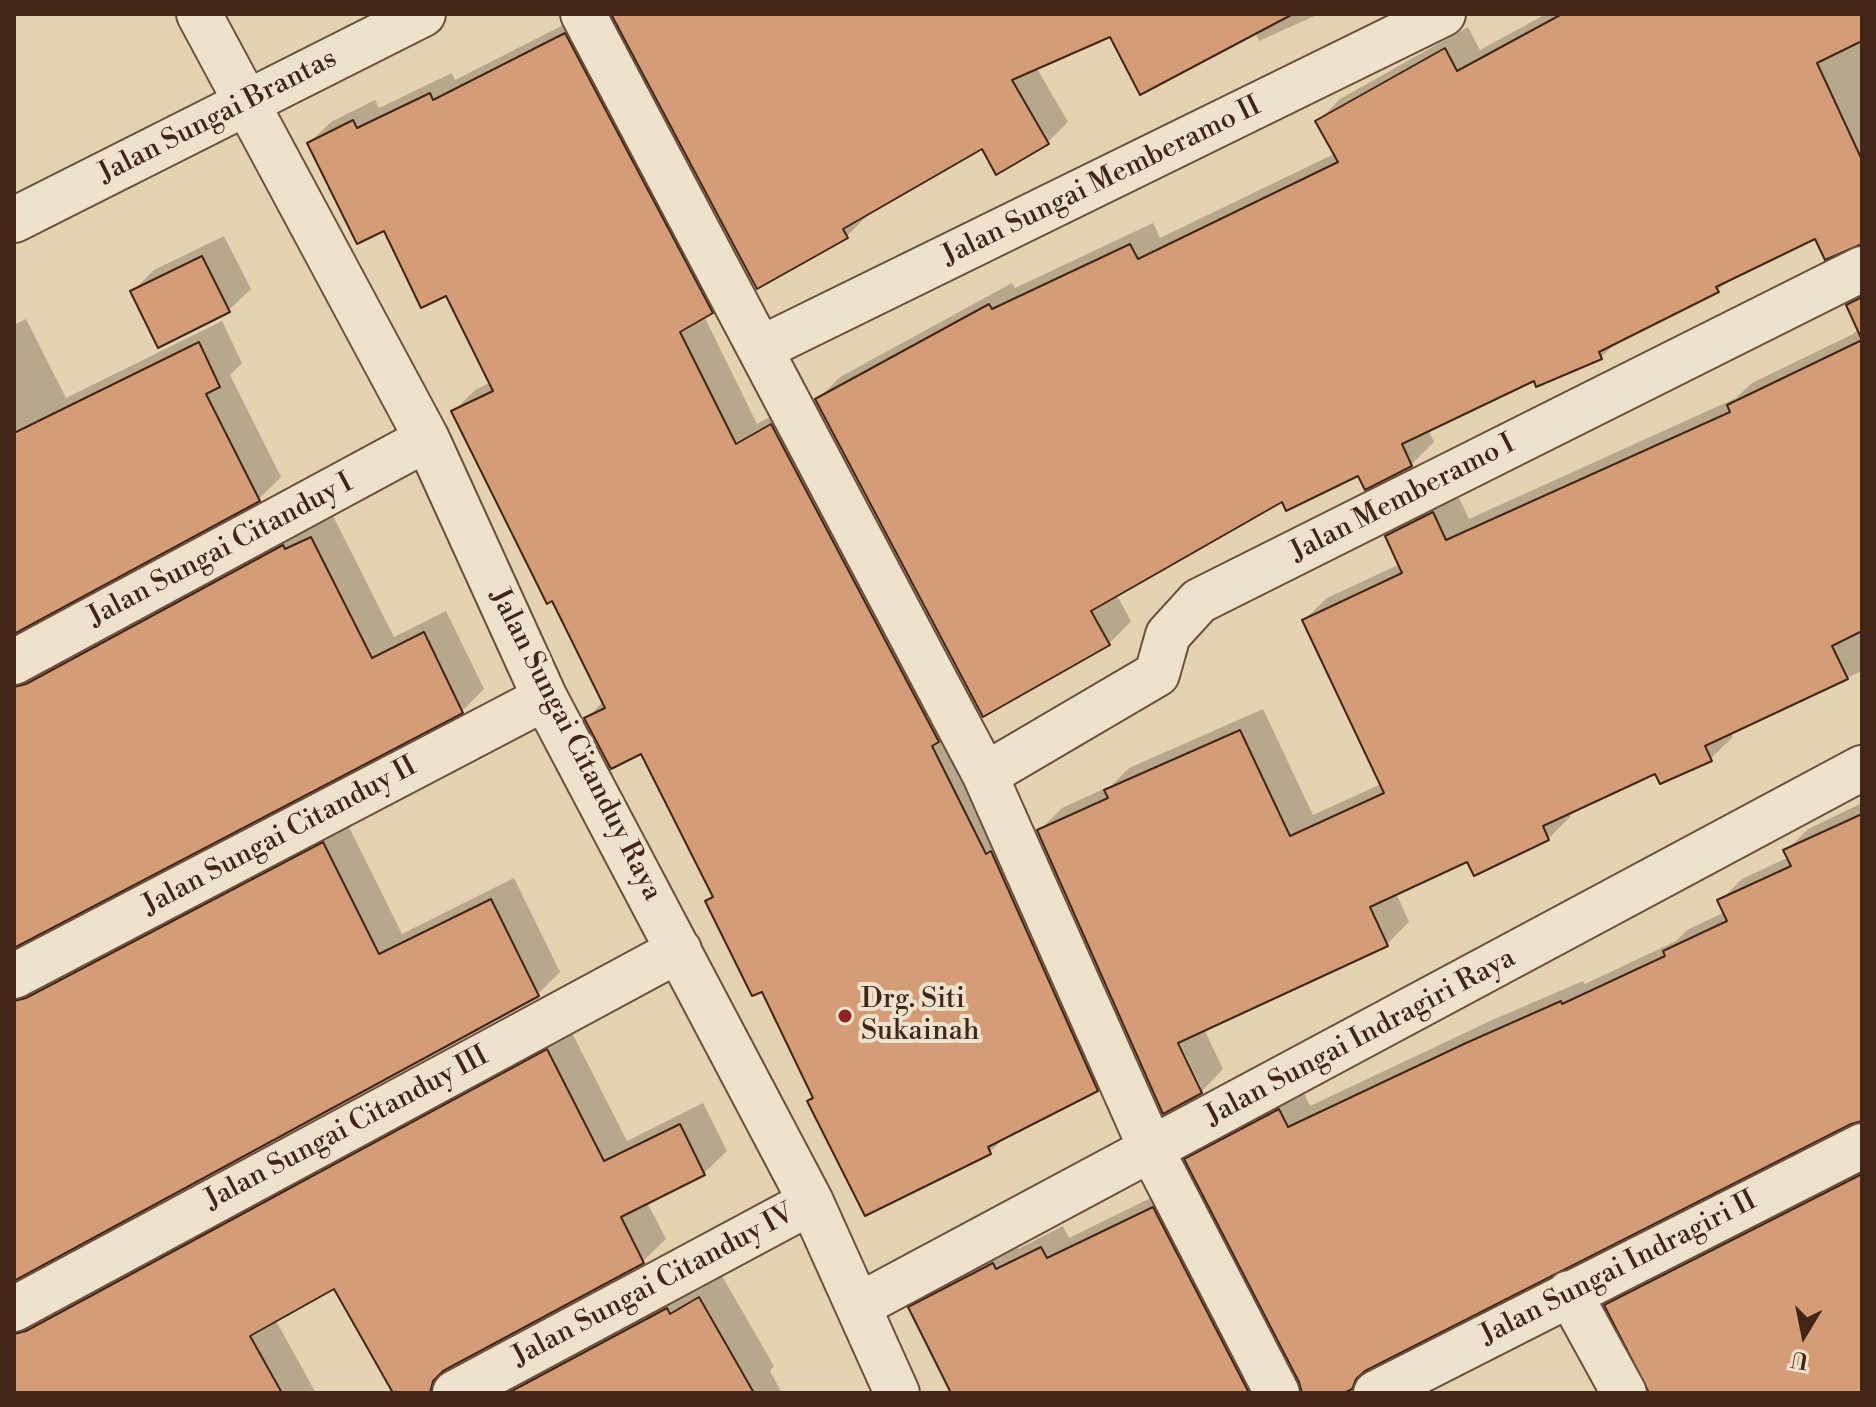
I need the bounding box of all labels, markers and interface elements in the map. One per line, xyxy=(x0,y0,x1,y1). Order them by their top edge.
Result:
street label: Jalan Sungai Brantas xyxy=(93,42,343,192)
street label: Jalan Sungai Memberamo II xyxy=(937,90,1267,274)
street label: Jalan Memberamo I xyxy=(1285,428,1521,570)
street label: Jalan Sungai Citanduy I xyxy=(83,467,359,635)
street label: Jalan Sungai Citanduy Raya xyxy=(482,583,668,907)
street label: Jalan Sungai Citanduy II xyxy=(137,751,423,923)
street label: Jalan Sungai Indragiri Raya xyxy=(1200,942,1522,1134)
place label: Drg. Siti Sukainah xyxy=(861,983,979,1049)
marker: Drg. Siti Sukainah xyxy=(836,1007,854,1025)
street label: Jalan Sungai Citanduy III xyxy=(200,1040,494,1218)
street label: Jalan Sungai Indragiri II xyxy=(1475,1185,1763,1353)
street label: Jalan Sungai Citanduy IV xyxy=(507,1197,801,1375)
north arrow xyxy=(1764,1295,1844,1375)
text: U xyxy=(1789,1344,1810,1374)

